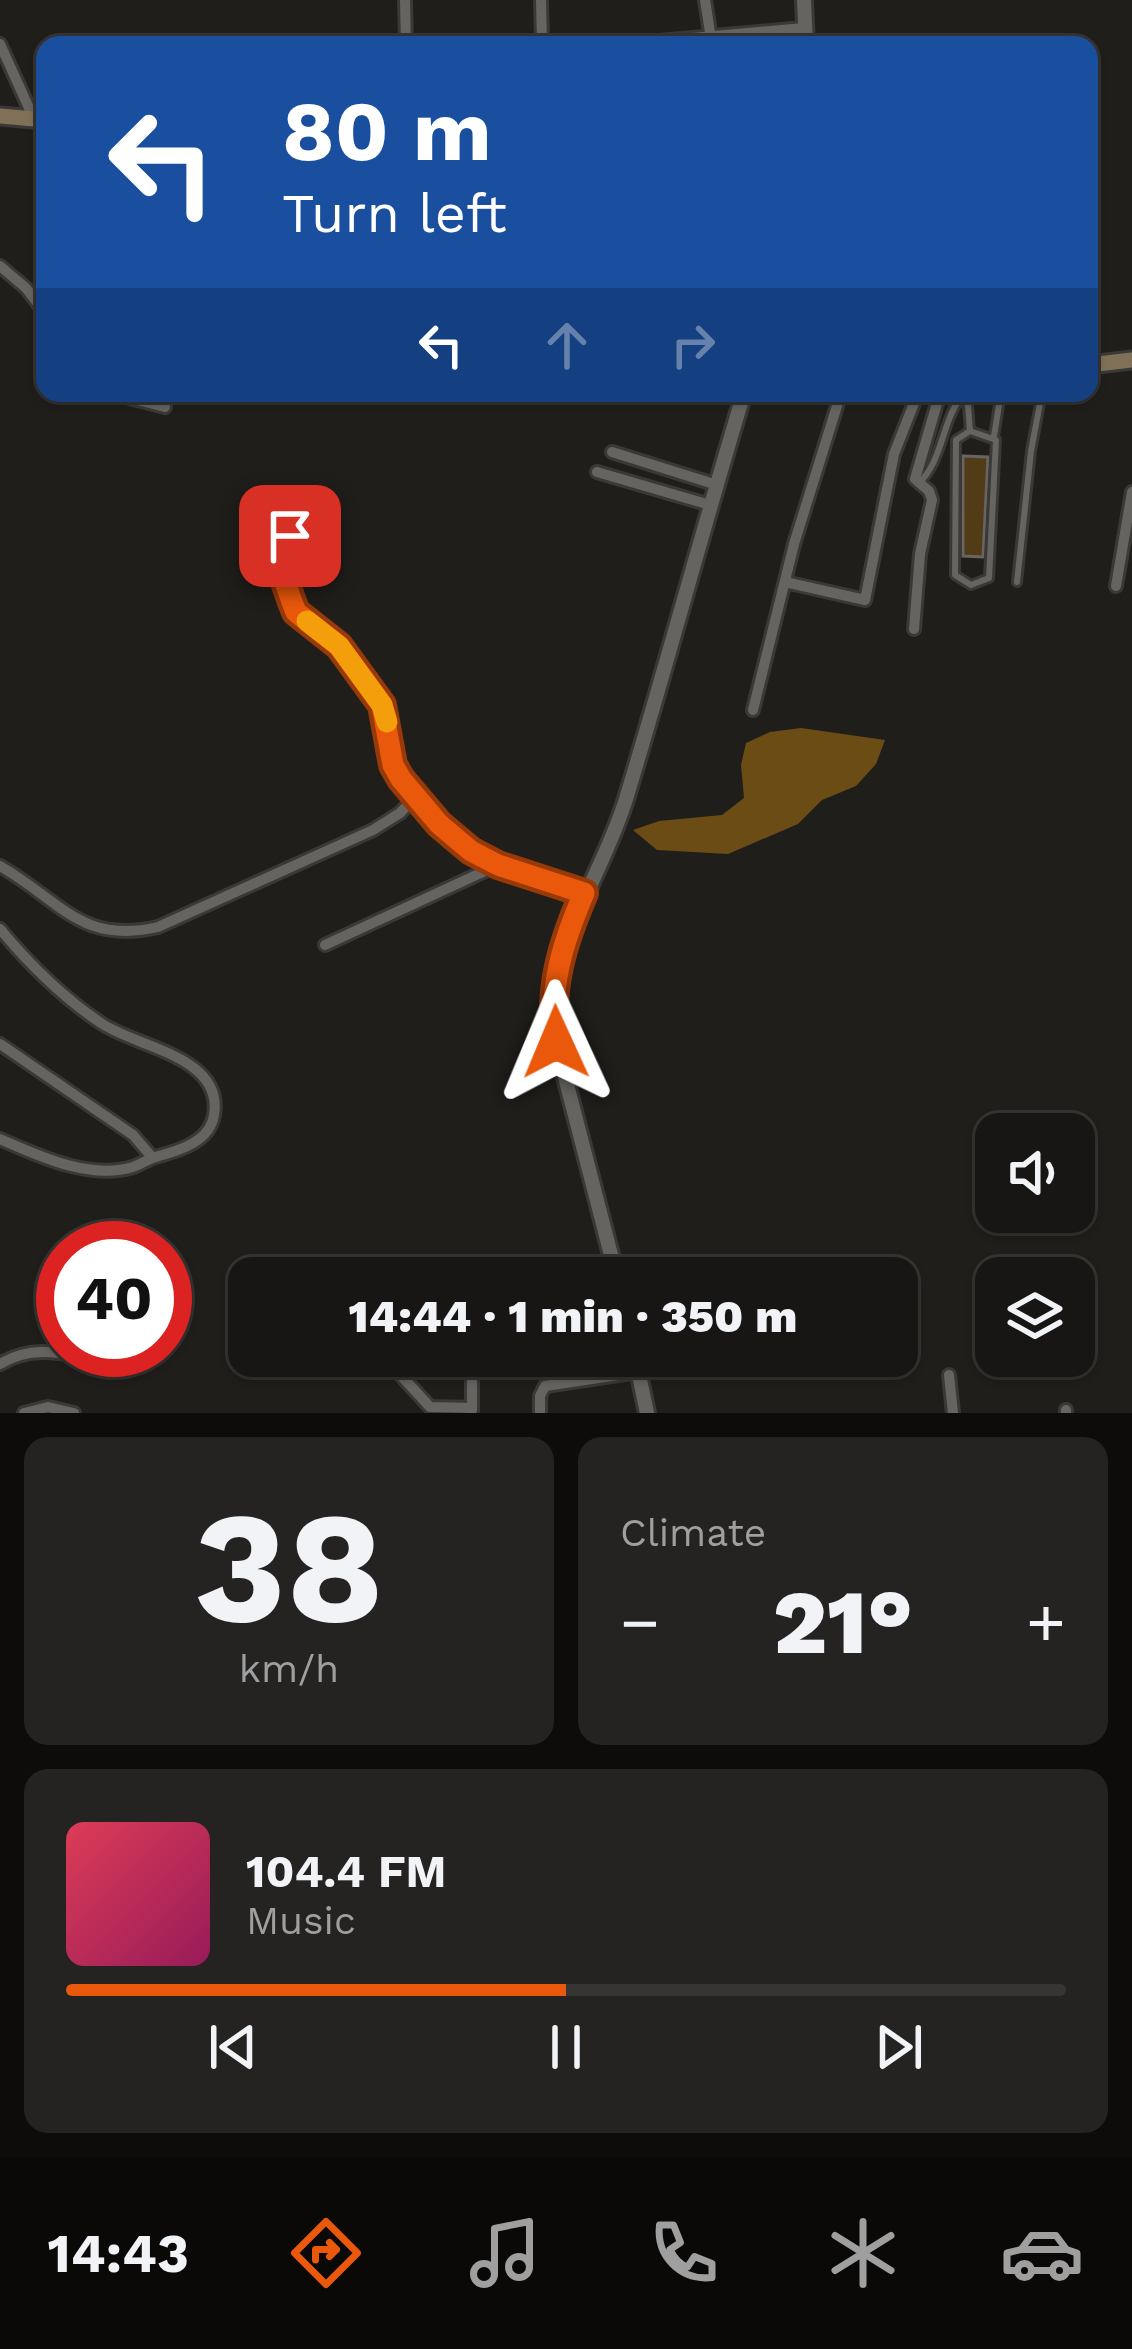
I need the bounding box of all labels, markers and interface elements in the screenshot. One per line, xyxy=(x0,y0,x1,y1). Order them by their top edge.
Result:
text: 80 m xyxy=(282,82,492,180)
icon: left xyxy=(84,84,240,240)
text: Turn left xyxy=(282,182,507,245)
icon: left xyxy=(408,312,474,378)
icon: ahead xyxy=(534,312,600,378)
icon: right xyxy=(660,312,726,378)
pin xyxy=(239,485,341,587)
icon: arrive xyxy=(257,503,323,569)
position arrow xyxy=(493,979,619,1105)
map controls xyxy=(975,1113,1095,1377)
button: sound xyxy=(975,1113,1095,1233)
speed limit sign: 40 xyxy=(36,1221,192,1377)
button: layers xyxy=(975,1257,1095,1377)
text: 14:44 · 1 min · 350 m xyxy=(348,1290,798,1343)
text: 38 xyxy=(194,1476,384,1659)
text: Climate xyxy=(620,1510,766,1555)
text: 21° xyxy=(773,1569,913,1675)
text: − xyxy=(620,1584,660,1661)
text: + xyxy=(1026,1584,1066,1661)
text: km/h xyxy=(239,1646,339,1691)
text: 104.4 FM xyxy=(246,1845,447,1898)
text: Music xyxy=(246,1898,356,1943)
icon: previous xyxy=(200,2014,266,2080)
icon: pause xyxy=(533,2014,599,2080)
icon: next xyxy=(866,2014,932,2080)
icon: directions xyxy=(284,2211,368,2295)
icon: music xyxy=(463,2211,547,2295)
icon: phone xyxy=(642,2211,726,2295)
icon: climate xyxy=(821,2211,905,2295)
icon: car xyxy=(1000,2211,1084,2295)
text: 14:43 xyxy=(48,2222,189,2285)

